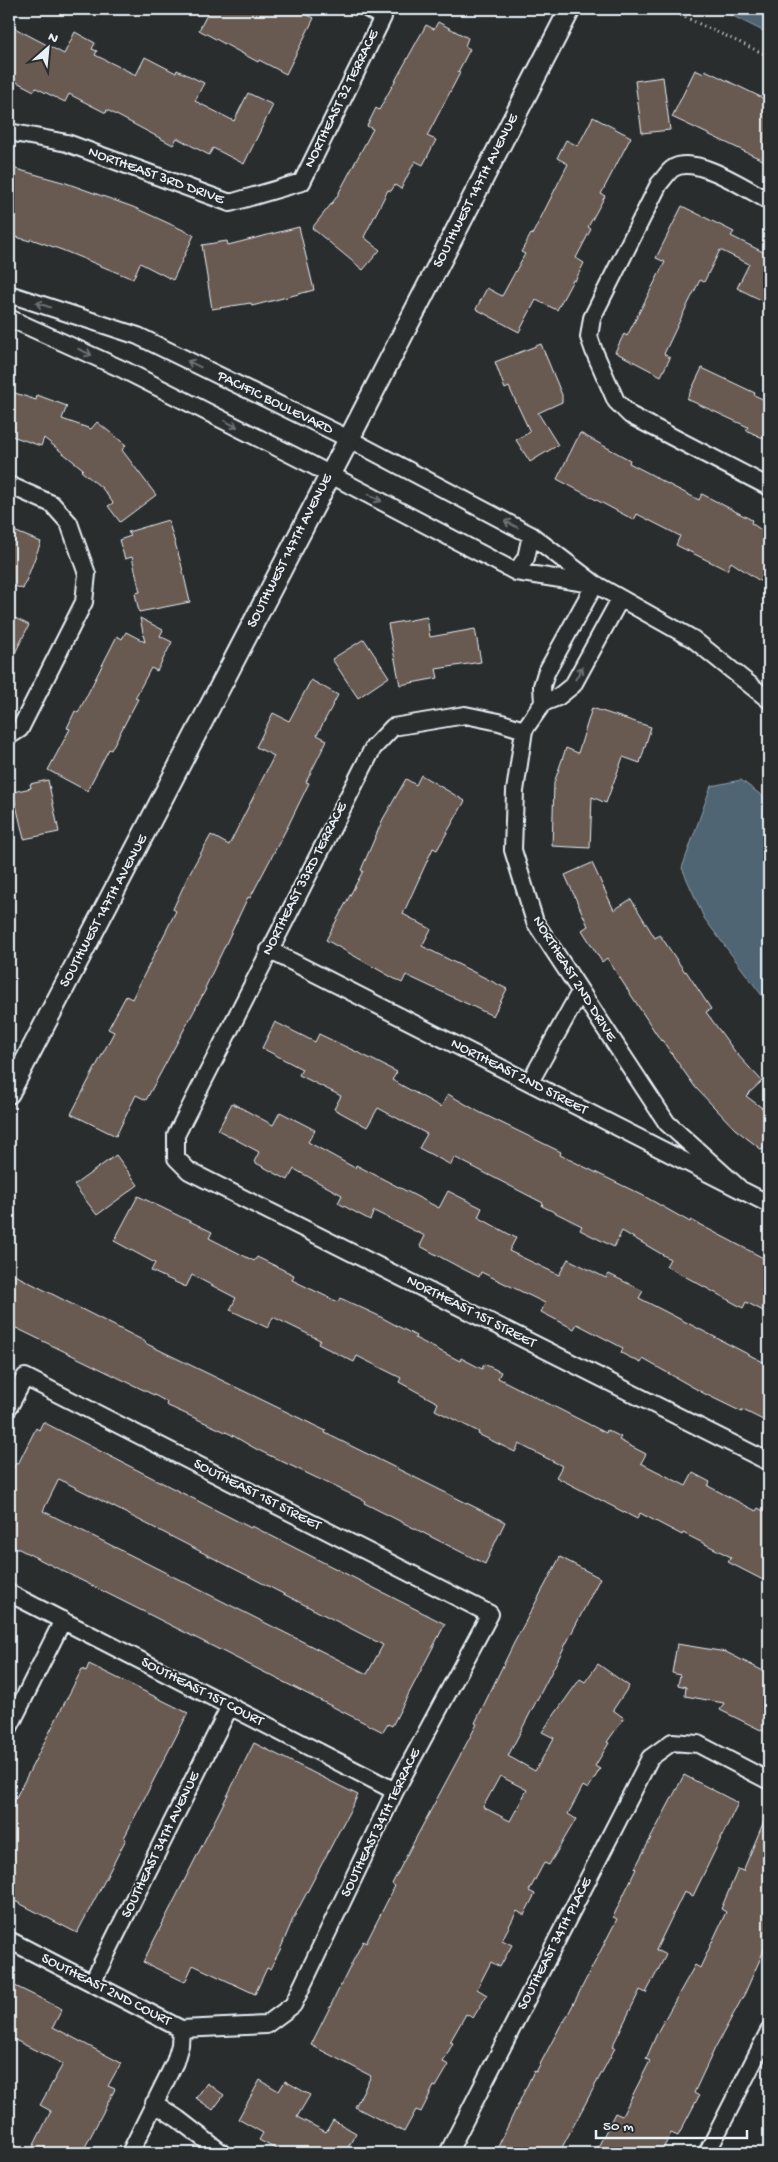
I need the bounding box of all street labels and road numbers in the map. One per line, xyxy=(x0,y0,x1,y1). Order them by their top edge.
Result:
street label: NORTHEAST 32 TERRACE xyxy=(301,26,384,171)
street label: SOUTHWEST 147TH AVENUE xyxy=(429,110,523,271)
street label: NORTHEAST 3RD DRIVE xyxy=(86,143,227,209)
street label: PACIFIC BOULEVARD xyxy=(213,367,336,439)
street label: SOUTHWEST 147TH AVENUE xyxy=(243,470,337,631)
street label: NORTHEAST 33RD TERRACE xyxy=(259,799,352,959)
street label: SOUTHWEST 147TH AVENUE xyxy=(56,831,152,991)
street label: NORTHEAST 2ND DRIVE xyxy=(528,913,620,1046)
street label: NORTHEAST 2ND STREET xyxy=(448,1035,591,1120)
street label: NORTHEAST 1ST STREET xyxy=(403,1272,540,1353)
street label: SOUTHEAST 1ST STREET xyxy=(190,1455,325,1536)
street label: SOUTHEAST 1ST COURT xyxy=(138,1653,267,1731)
street label: SOUTHEAST 34TH TERRACE xyxy=(337,1745,425,1900)
street label: SOUTHEAST 34TH AVENUE xyxy=(118,1768,205,1921)
street label: SOUTHEAST 34TH PLACE xyxy=(514,1874,597,2013)
street label: SOUTHEAST 2ND COURT xyxy=(38,1949,175,2031)

